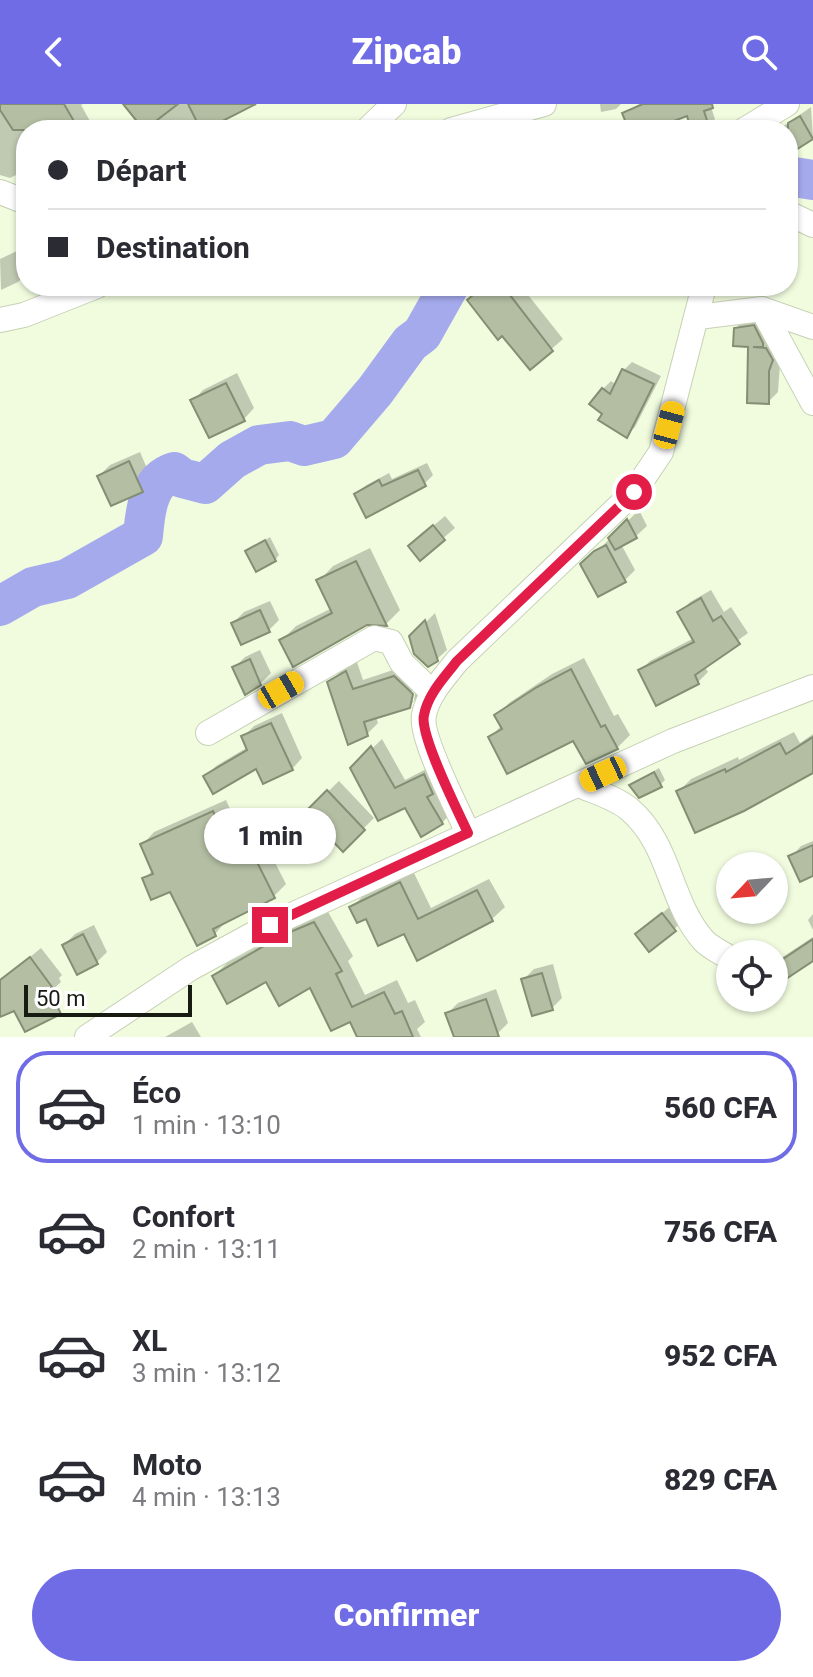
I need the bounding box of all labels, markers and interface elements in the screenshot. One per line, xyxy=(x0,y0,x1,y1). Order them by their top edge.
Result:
icon: back xyxy=(32,30,76,74)
icon: search xyxy=(737,30,781,74)
text: Zipcab xyxy=(351,31,462,73)
text: Départ xyxy=(96,153,187,188)
text: Destination xyxy=(96,230,250,265)
car xyxy=(651,399,687,451)
route start xyxy=(616,474,652,510)
car xyxy=(254,668,308,712)
car xyxy=(576,753,630,795)
callout: 1 min xyxy=(204,809,336,865)
text: 1 min xyxy=(237,821,303,851)
north arrow xyxy=(716,852,788,924)
map controls xyxy=(716,852,788,1012)
route end xyxy=(252,907,288,943)
button: locate xyxy=(716,940,788,1012)
scale bar xyxy=(24,981,192,1017)
text: 50 m xyxy=(36,986,85,1011)
icon: car xyxy=(36,1071,108,1143)
text: Éco xyxy=(132,1075,181,1110)
text: 560 CFA xyxy=(664,1090,777,1125)
text: 1 min · 13:10 xyxy=(132,1110,281,1140)
icon: car xyxy=(36,1195,108,1267)
text: Confort xyxy=(132,1199,235,1234)
text: 756 CFA xyxy=(664,1214,777,1249)
text: 2 min · 13:11 xyxy=(132,1234,281,1264)
icon: car xyxy=(36,1319,108,1391)
text: XL xyxy=(132,1323,167,1358)
text: 952 CFA xyxy=(664,1338,777,1373)
text: 3 min · 13:12 xyxy=(132,1358,281,1388)
icon: car xyxy=(36,1443,108,1515)
text: Moto xyxy=(132,1447,202,1482)
text: 829 CFA xyxy=(664,1462,777,1497)
text: 4 min · 13:13 xyxy=(132,1482,281,1512)
button: Confirmer xyxy=(32,1569,781,1661)

